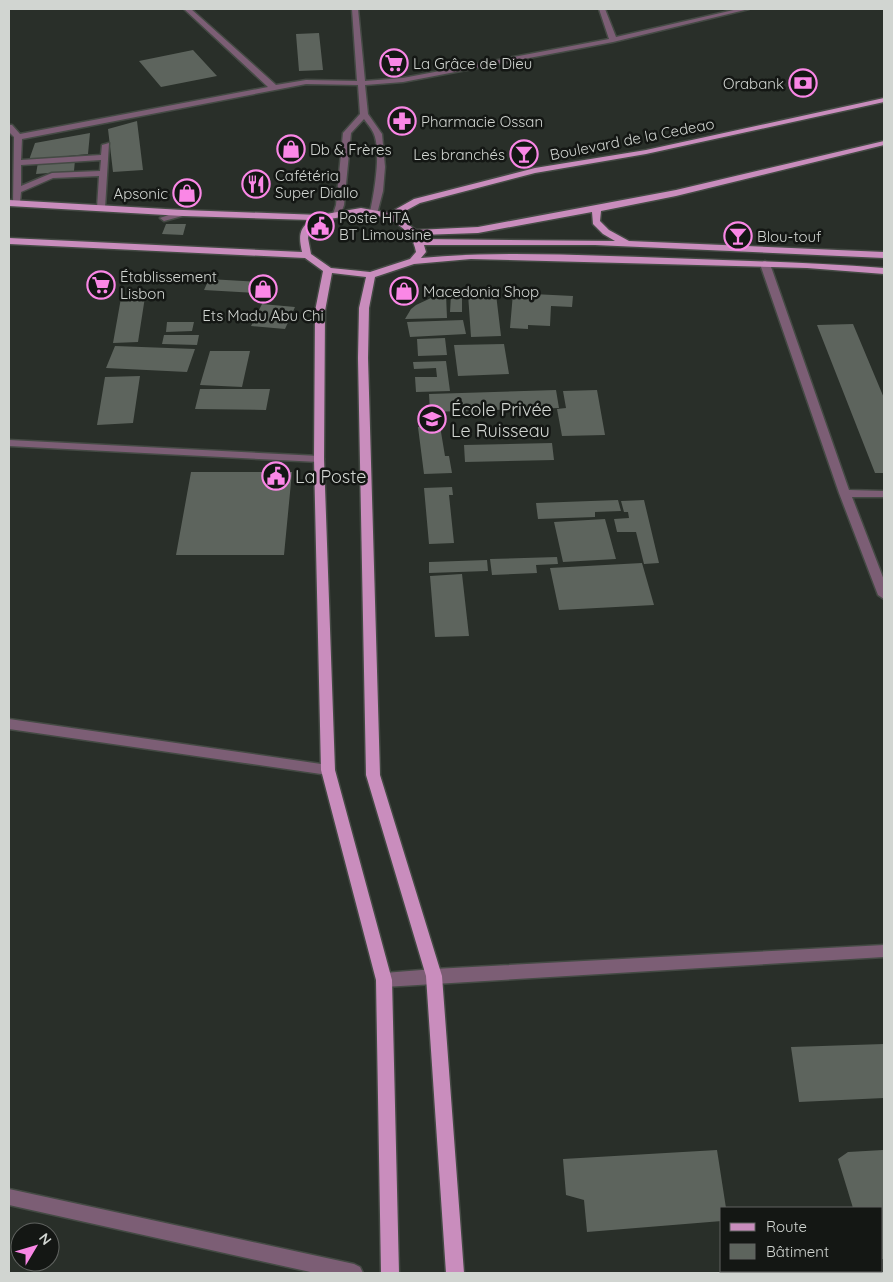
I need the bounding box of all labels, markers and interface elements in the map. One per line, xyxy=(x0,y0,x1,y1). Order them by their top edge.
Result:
supermarket icon: La Grâce de Dieu xyxy=(379,48,409,78)
place label: La Grâce de Dieu xyxy=(413,54,532,73)
bank icon: Orabank xyxy=(788,68,818,98)
place label: Orabank xyxy=(723,74,784,93)
pharmacy icon: Pharmacie Ossan xyxy=(387,106,417,136)
place label: Pharmacie Ossan xyxy=(421,112,543,131)
street label: Boulevard de la Cedeao xyxy=(548,114,716,164)
shop icon: Db & Frères xyxy=(276,134,306,164)
bar icon: Les branchés xyxy=(509,139,539,169)
place label: Db & Frères xyxy=(310,140,391,159)
place label: Les branchés xyxy=(413,145,505,164)
place label: Cafétéria Super Diallo xyxy=(275,166,358,202)
restaurant icon: Cafétéria Super Diallo xyxy=(241,169,271,199)
shop icon: Apsonic xyxy=(172,178,202,208)
place label: Apsonic xyxy=(113,184,168,203)
place label: Poste HTA BT Limousine xyxy=(339,208,432,244)
public building icon: Poste HTA BT Limousine xyxy=(305,211,335,241)
bar icon: Blou-touf xyxy=(723,221,753,251)
place label: Blou-touf xyxy=(757,227,822,246)
place label: Établissement Lisbon xyxy=(120,267,217,303)
supermarket icon: Établissement Lisbon xyxy=(86,270,116,300)
shop icon: Ets Madu Abu Chi xyxy=(248,274,278,304)
shop icon: Macedonia Shop xyxy=(389,276,419,306)
place label: Macedonia Shop xyxy=(423,282,539,301)
place label: Ets Madu Abu Chi xyxy=(202,306,324,325)
place label: École Privée Le Ruisseau xyxy=(451,398,552,442)
school or university icon: École Privée Le Ruisseau xyxy=(417,404,447,434)
public building icon: La Poste xyxy=(261,461,291,491)
place label: La Poste xyxy=(295,465,366,488)
legend xyxy=(720,1207,883,1272)
text: Route xyxy=(766,1217,807,1236)
north arrow xyxy=(10,1222,60,1272)
text: N xyxy=(35,1229,56,1249)
text: Bâtiment xyxy=(766,1242,829,1261)

